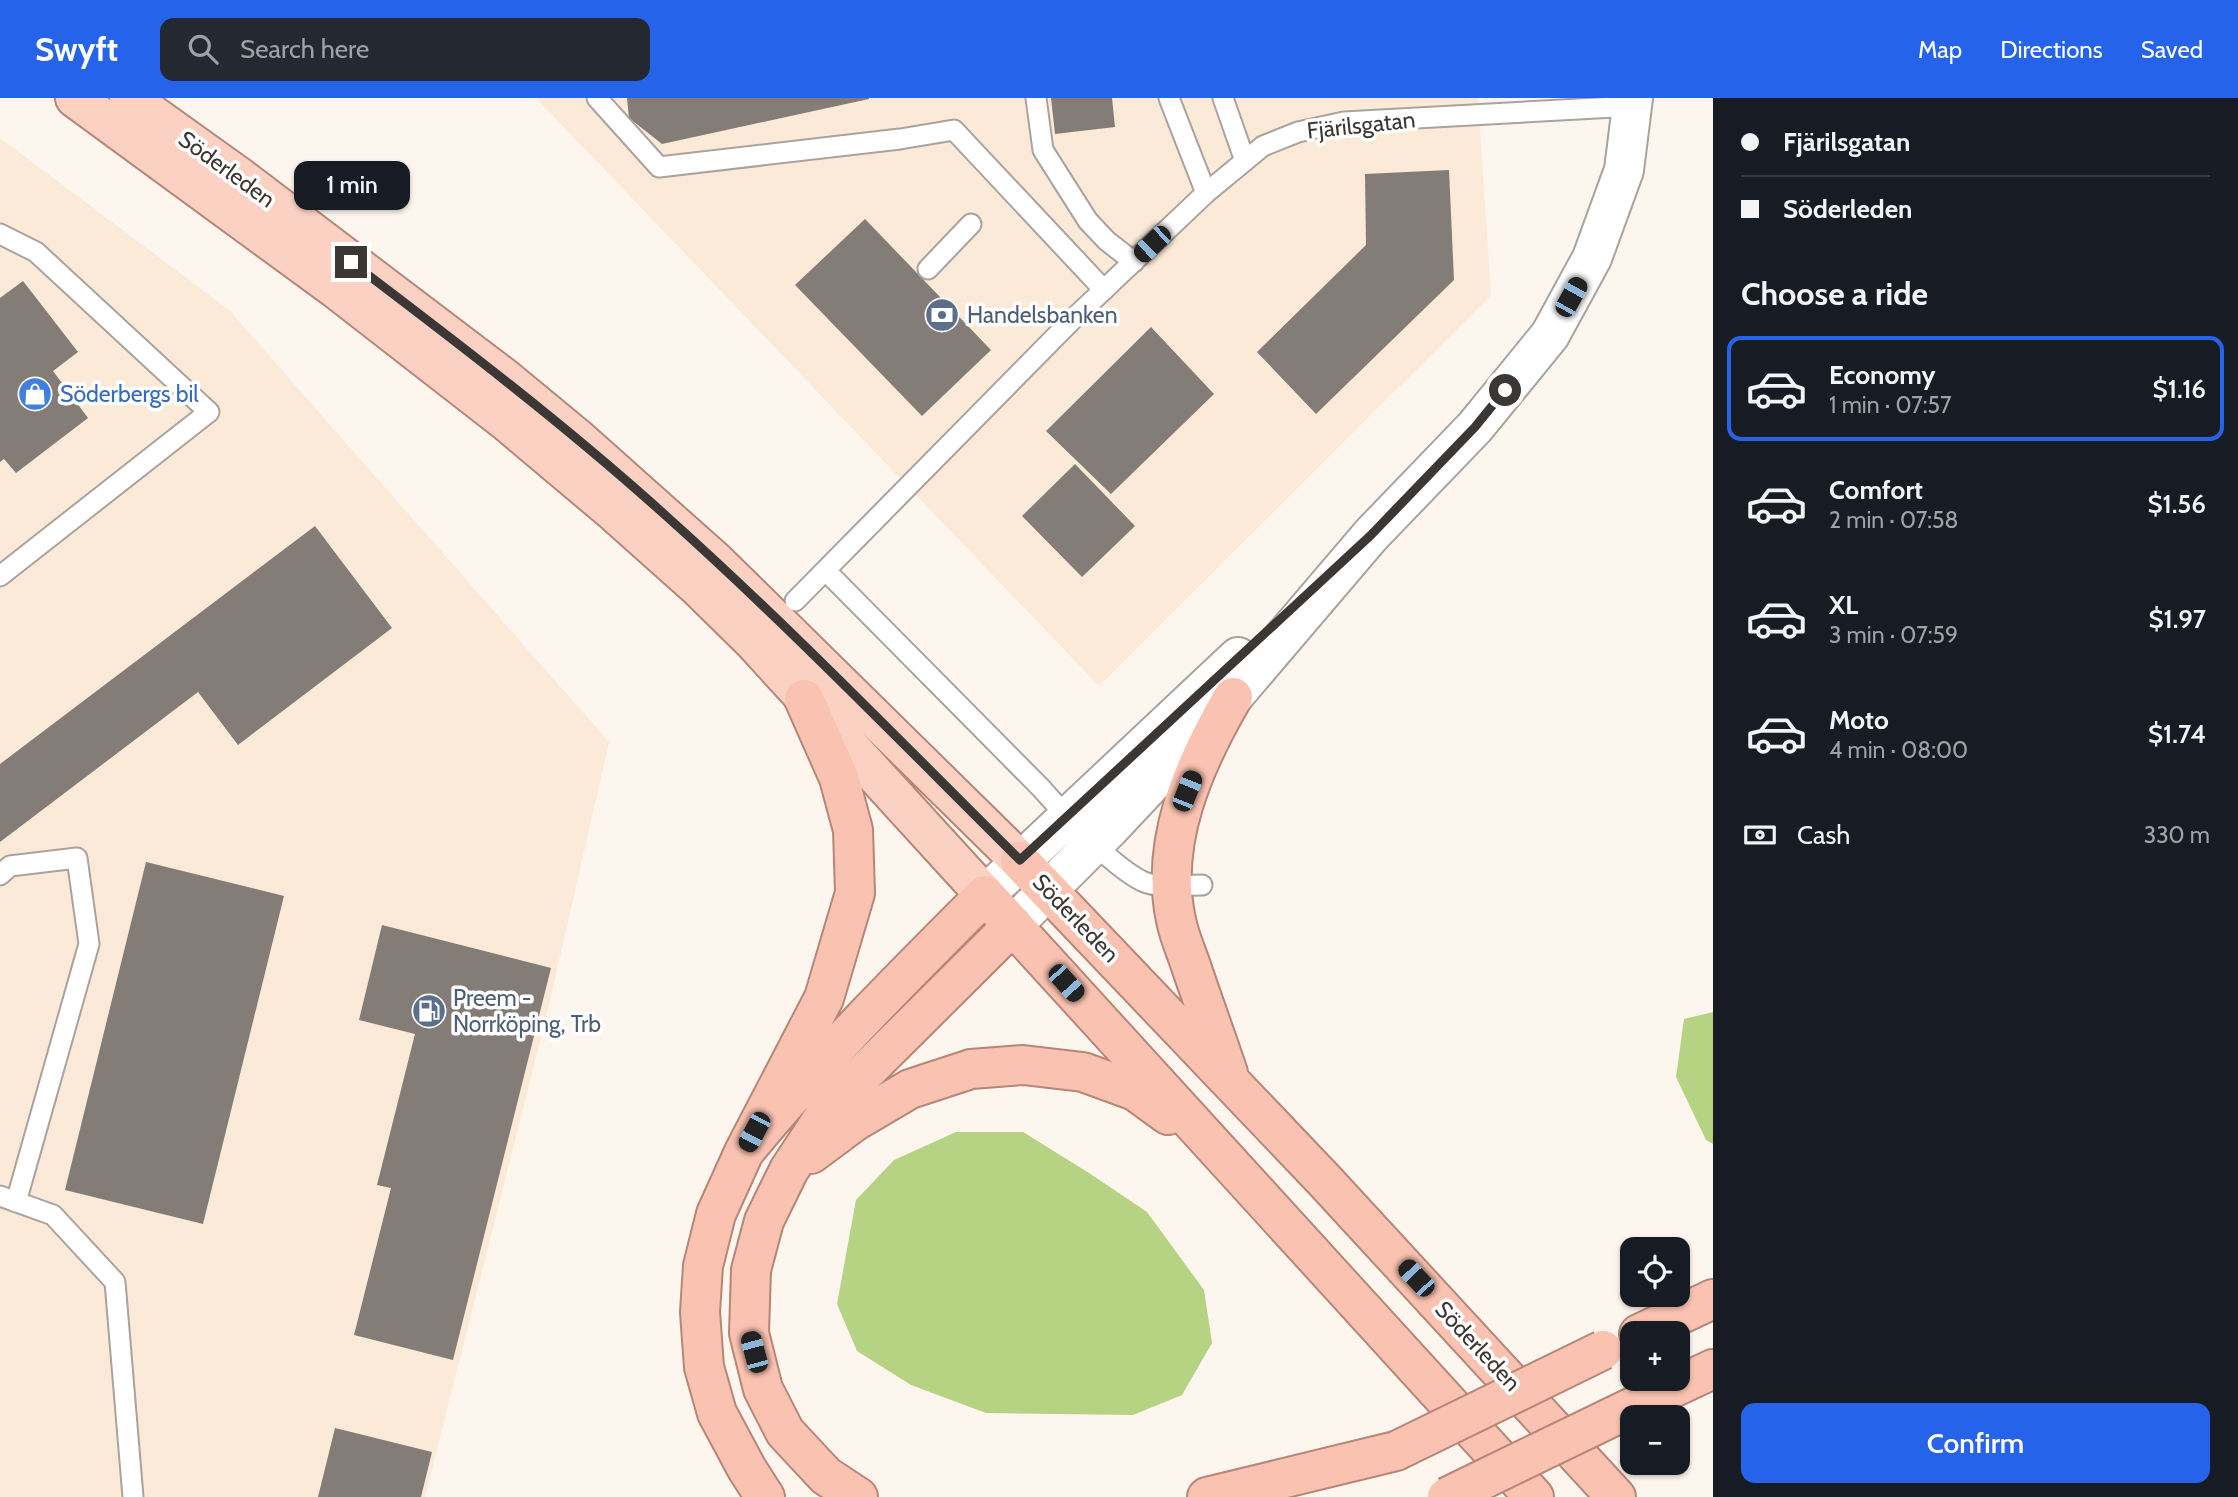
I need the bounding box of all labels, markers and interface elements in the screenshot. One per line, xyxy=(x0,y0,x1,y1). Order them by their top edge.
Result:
search box xyxy=(160,18,650,81)
text: Swyft xyxy=(35,29,118,69)
icon: search xyxy=(184,30,222,68)
text: Search here xyxy=(240,33,369,65)
text: Map xyxy=(1918,35,1962,64)
text: Directions xyxy=(2000,35,2103,64)
text: Saved xyxy=(2141,35,2203,64)
street label: Fjärilsgatan xyxy=(1305,105,1417,145)
street label: Söderleden xyxy=(173,125,281,213)
text: Fjärilsgatan xyxy=(1783,126,1910,158)
callout: 1 min xyxy=(293,160,409,209)
text: 1 min xyxy=(326,171,378,199)
text: Söderleden xyxy=(1783,193,1912,225)
car xyxy=(1130,222,1175,266)
route end xyxy=(335,246,367,278)
car xyxy=(1552,274,1591,320)
text: Choose a ride xyxy=(1741,274,1928,313)
bank icon: Handelsbanken xyxy=(923,296,961,334)
place label: Handelsbanken xyxy=(967,301,1118,329)
icon: car xyxy=(1745,357,1808,420)
text: Economy xyxy=(1829,359,1935,391)
text: $1.16 xyxy=(2153,373,2206,405)
route start xyxy=(1489,374,1521,406)
shop icon: Söderbergs bil xyxy=(16,375,54,413)
place label: Söderbergs bil xyxy=(60,380,199,408)
text: 1 min · 07:57 xyxy=(1829,391,1952,419)
icon: car xyxy=(1745,472,1808,535)
text: Comfort xyxy=(1829,474,1923,506)
text: $1.56 xyxy=(2147,488,2206,520)
text: 2 min · 07:58 xyxy=(1829,506,1959,534)
icon: car xyxy=(1745,587,1808,650)
text: XL xyxy=(1829,589,1858,621)
text: $1.97 xyxy=(2148,603,2206,635)
text: 3 min · 07:59 xyxy=(1829,621,1958,649)
icon: car xyxy=(1745,702,1808,765)
text: Moto xyxy=(1829,704,1889,736)
text: $1.74 xyxy=(2148,718,2206,750)
text: 4 min · 08:00 xyxy=(1829,736,1968,764)
car xyxy=(1170,768,1205,814)
icon: cash xyxy=(1741,816,1779,854)
text: Cash xyxy=(1797,819,1850,851)
text: 330 m xyxy=(2144,821,2210,849)
street label: Söderleden xyxy=(1027,868,1125,968)
car xyxy=(1045,960,1088,1006)
place label: Preem - Norrköping, Trb xyxy=(453,984,601,1038)
fuel station icon: Preem - Norrköping, Trb xyxy=(410,992,448,1030)
car xyxy=(735,1109,774,1155)
map controls xyxy=(1620,1237,1690,1475)
button: locate xyxy=(1620,1237,1690,1307)
car xyxy=(1394,1255,1439,1301)
street label: Söderleden xyxy=(1429,1295,1527,1397)
button: + xyxy=(1620,1321,1690,1391)
car xyxy=(739,1329,770,1375)
button: Confirm xyxy=(1741,1403,2210,1483)
button: − xyxy=(1620,1405,1690,1475)

